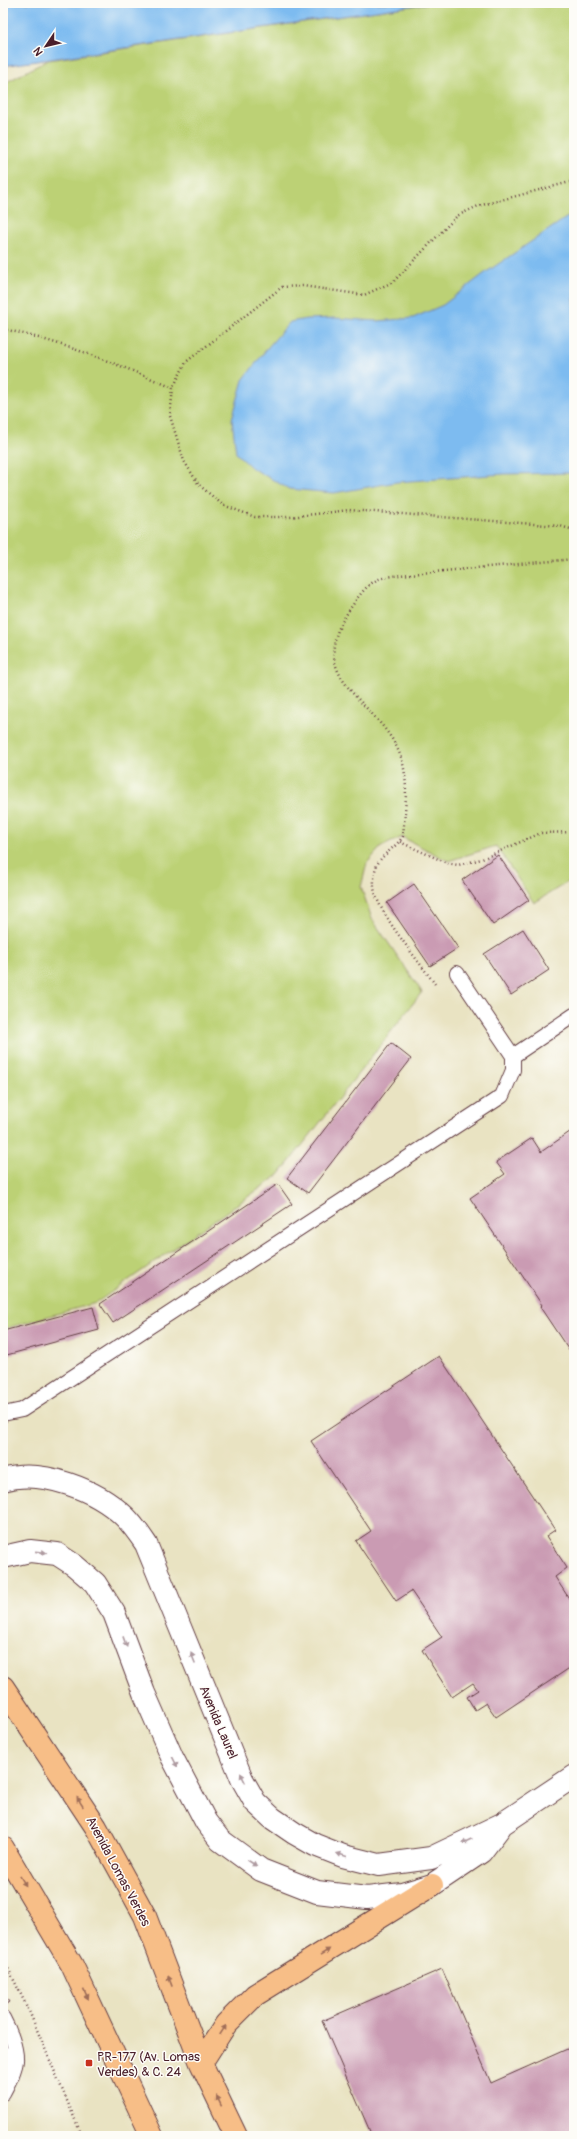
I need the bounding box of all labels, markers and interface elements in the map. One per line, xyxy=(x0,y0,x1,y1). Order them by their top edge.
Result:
north arrow xyxy=(26,26,66,66)
text: N xyxy=(30,44,46,58)
one-way arrow xyxy=(35,1549,47,1556)
one-way arrow xyxy=(122,1636,128,1648)
one-way arrow xyxy=(189,1652,195,1664)
street label: Avenida Laurel xyxy=(195,1683,241,1761)
one-way arrow xyxy=(171,1756,178,1767)
one-way arrow xyxy=(239,1773,246,1784)
one-way arrow xyxy=(76,1797,84,1808)
street label: Avenida Lomas Verdes xyxy=(82,1814,154,1929)
one-way arrow xyxy=(461,1838,472,1844)
one-way arrow xyxy=(336,1852,348,1858)
one-way arrow xyxy=(246,1859,257,1867)
one-way arrow xyxy=(19,1875,26,1887)
one-way arrow xyxy=(319,1948,331,1955)
one-way arrow xyxy=(166,1974,172,1986)
one-way arrow xyxy=(83,1989,89,2000)
one-way arrow xyxy=(219,2025,227,2035)
place label: PR-177 (Av. Lomas Verdes) & C. 24 xyxy=(97,2049,200,2080)
marker: PR-177 (Av. Lomas Verdes) & C. 24 xyxy=(84,2058,94,2068)
one-way arrow xyxy=(216,2094,222,2106)

